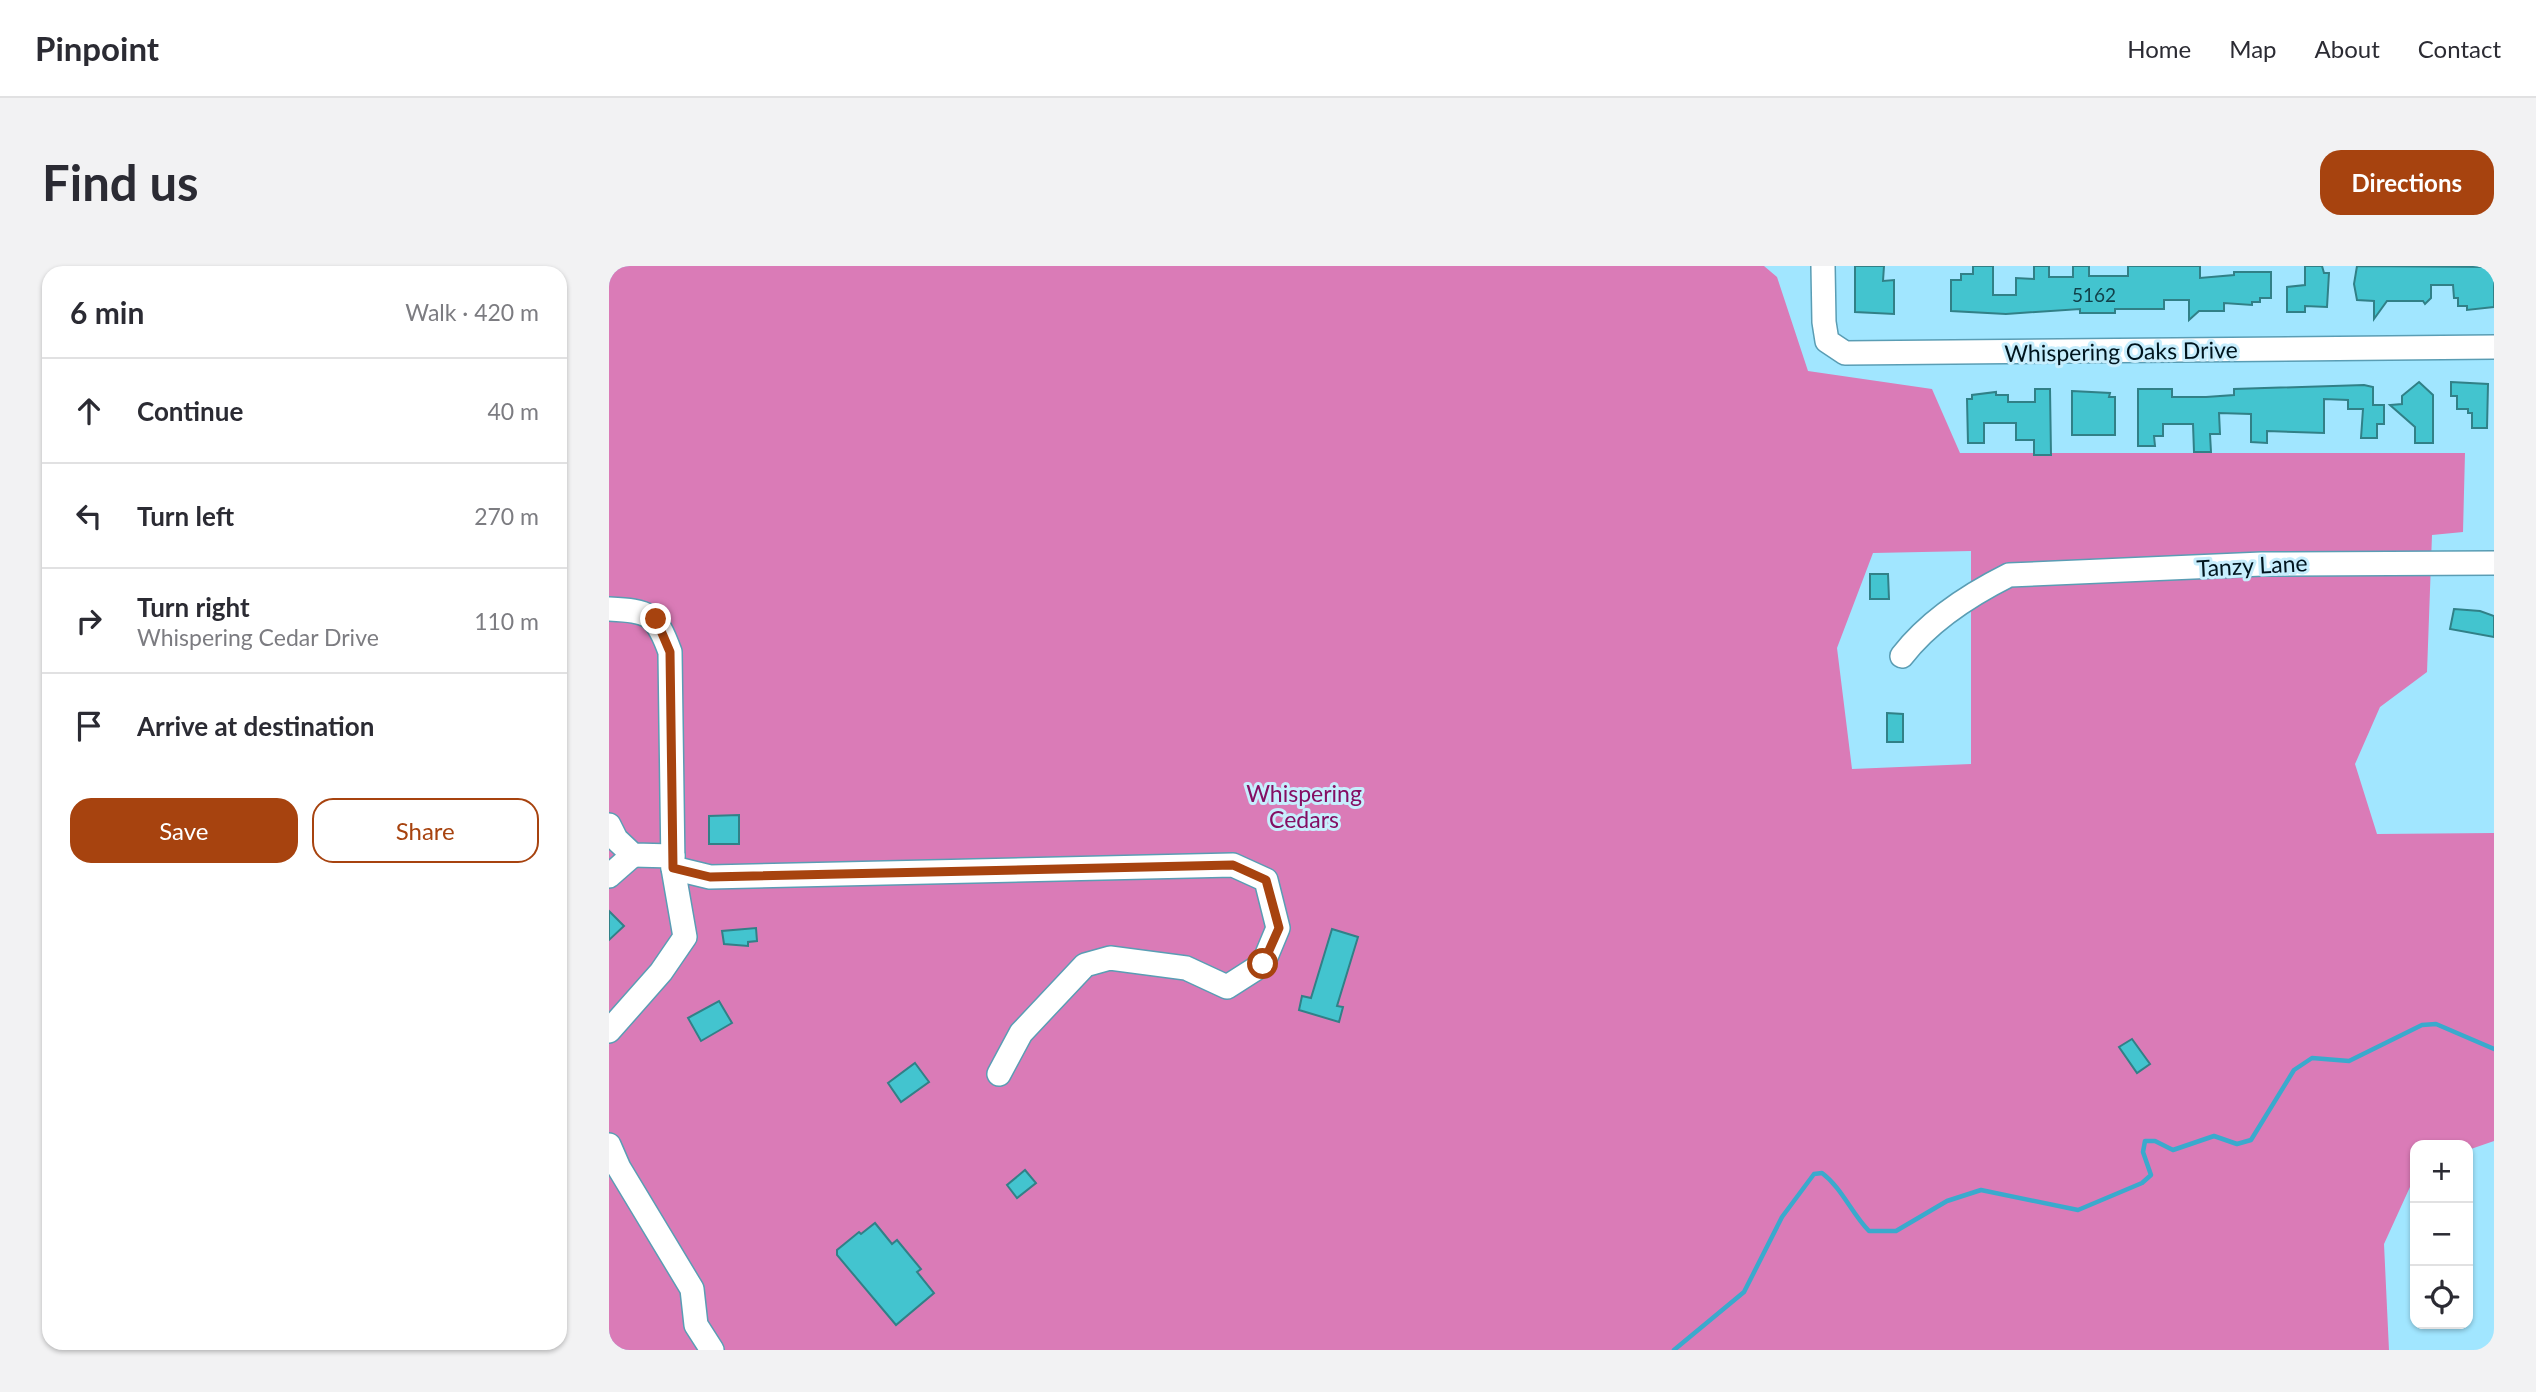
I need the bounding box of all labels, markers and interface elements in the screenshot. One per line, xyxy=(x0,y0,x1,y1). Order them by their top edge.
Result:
text: Pinpoint xyxy=(35,28,159,68)
text: Home xyxy=(2127,34,2191,63)
text: Map xyxy=(2229,34,2277,63)
text: About xyxy=(2315,34,2380,63)
text: Contact xyxy=(2418,34,2501,63)
button: Directions xyxy=(2320,150,2494,215)
text: Find us xyxy=(42,153,199,211)
house number: 5162 xyxy=(2072,283,2116,306)
text: 6 min xyxy=(70,294,144,330)
text: Walk · 420 m xyxy=(405,298,539,326)
street label: Whispering Oaks Drive xyxy=(2004,335,2238,367)
icon: ahead xyxy=(70,392,108,430)
text: Continue xyxy=(137,395,243,427)
text: 40 m xyxy=(488,397,539,425)
icon: left xyxy=(70,497,108,535)
text: Turn left xyxy=(137,500,234,532)
text: 270 m xyxy=(474,502,539,530)
street label: Tanzy Lane xyxy=(2196,548,2308,582)
text: Turn right xyxy=(137,591,250,623)
icon: right xyxy=(70,602,108,640)
route end xyxy=(640,603,671,634)
text: 110 m xyxy=(474,607,539,635)
text: Whispering Cedar Drive xyxy=(137,623,379,651)
icon: arrive xyxy=(70,707,108,745)
text: Arrive at destination xyxy=(137,710,374,742)
park label: Whispering Cedars xyxy=(1246,779,1362,833)
button: Save xyxy=(70,798,298,863)
button: Share xyxy=(312,798,539,863)
route start xyxy=(1247,948,1278,979)
map controls xyxy=(2410,1140,2473,1329)
button: + xyxy=(2410,1140,2473,1203)
button: − xyxy=(2410,1203,2473,1266)
button: locate xyxy=(2410,1266,2473,1329)

